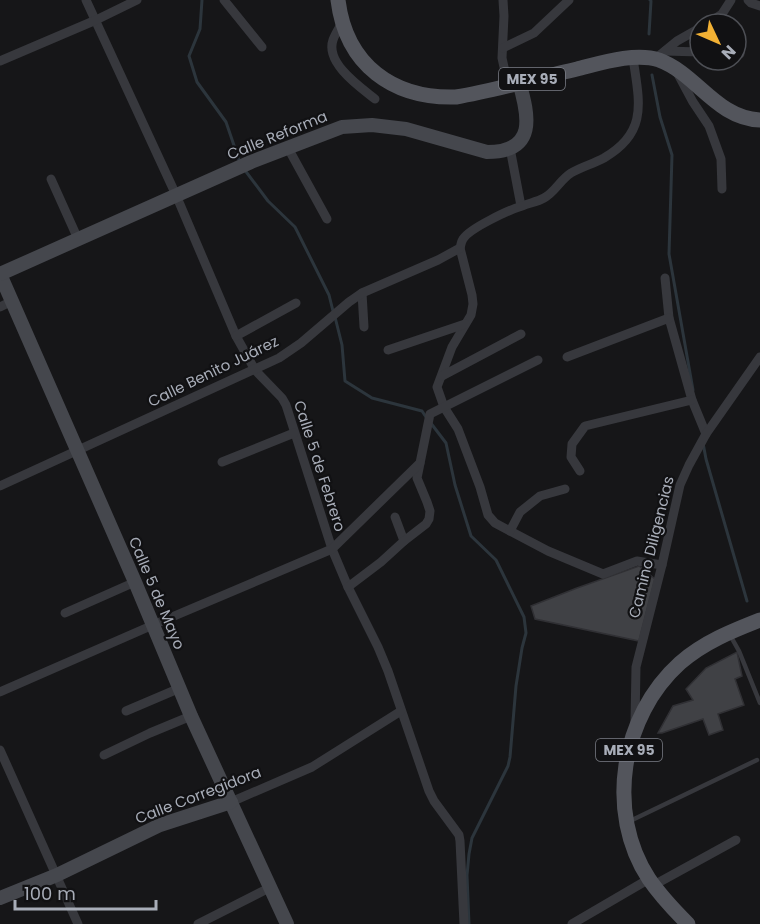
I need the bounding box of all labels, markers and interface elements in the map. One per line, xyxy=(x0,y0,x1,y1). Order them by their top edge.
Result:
north arrow xyxy=(688,12,748,72)
text: N xyxy=(716,40,741,64)
road number: MEX 95 xyxy=(499,68,565,90)
street label: Calle Reforma xyxy=(224,105,330,165)
street label: Calle Benito Juárez xyxy=(144,330,282,412)
street label: Calle 5 de Febrero xyxy=(289,398,351,534)
street label: Camino Diligencias xyxy=(623,474,679,620)
street label: Calle 5 de Mayo xyxy=(124,533,190,653)
road number: MEX 95 xyxy=(596,739,662,761)
street label: Calle Corregidora xyxy=(132,761,264,829)
scale bar xyxy=(15,873,156,911)
text: 100 m xyxy=(24,881,76,906)

